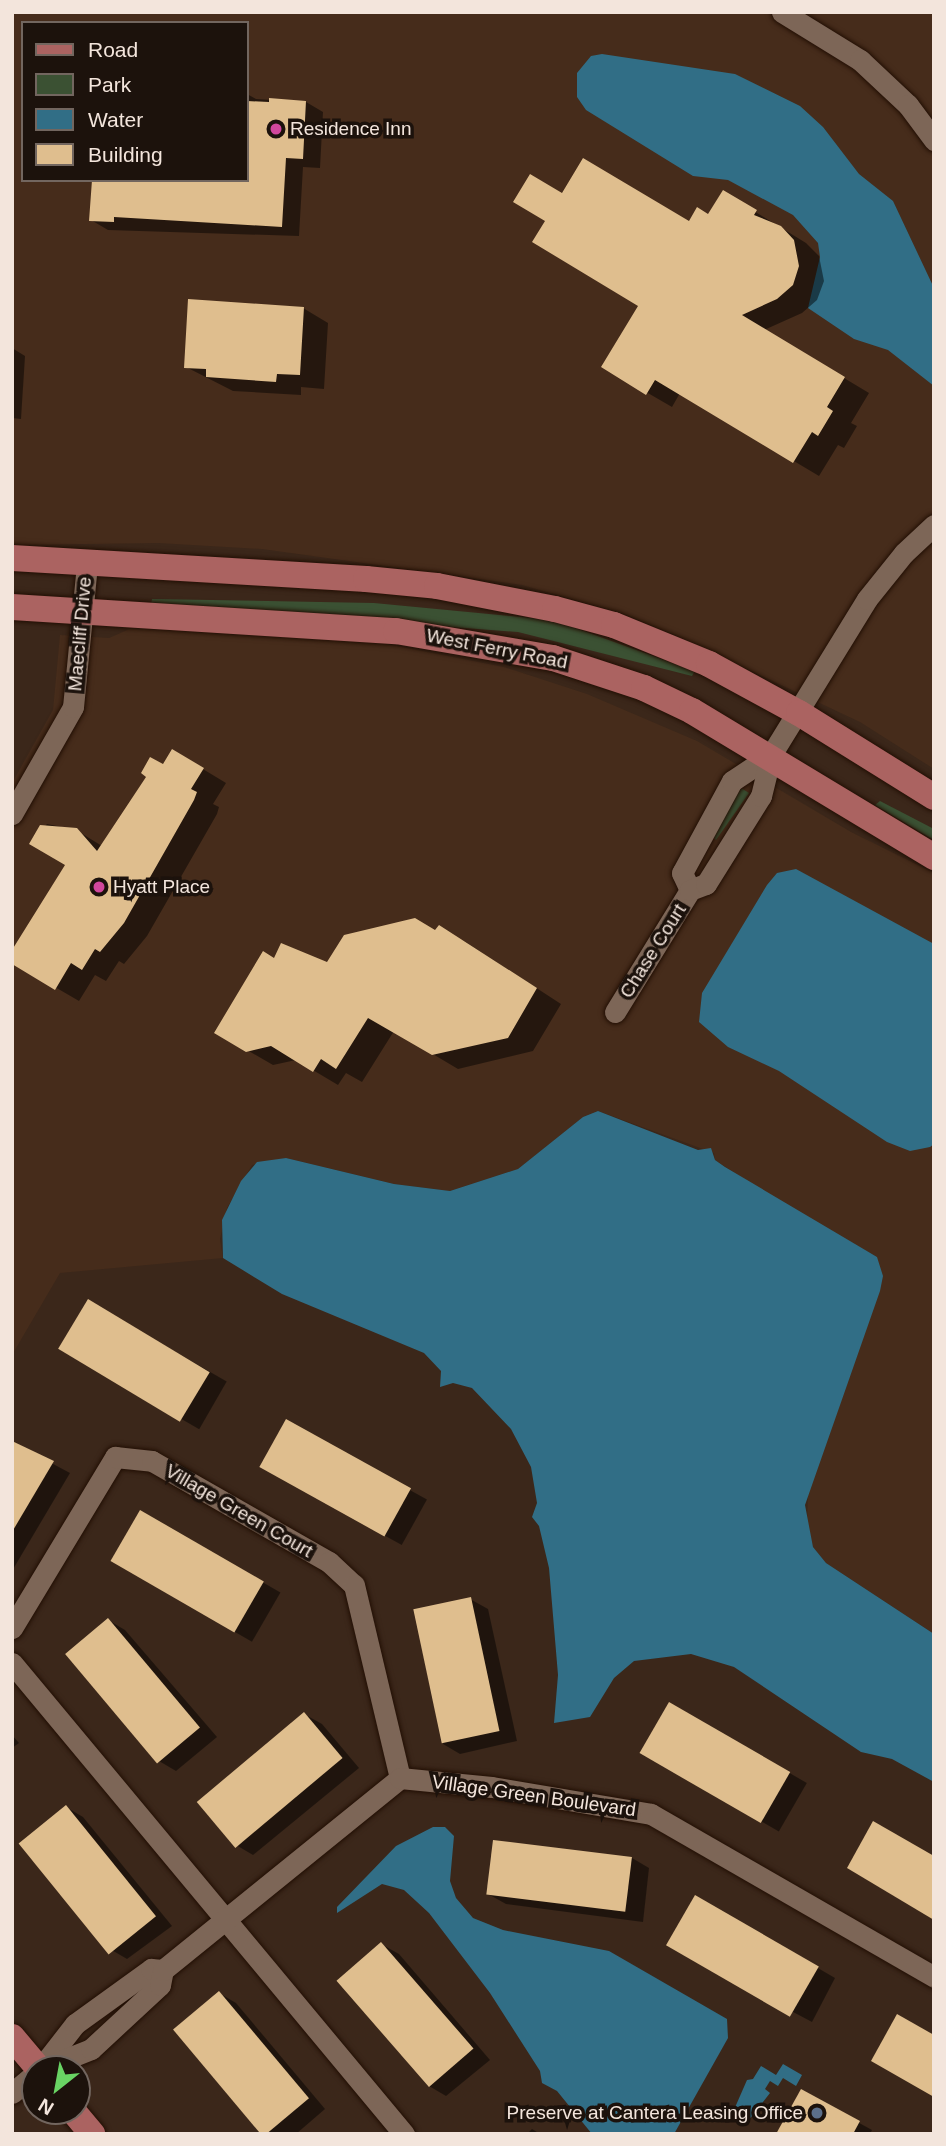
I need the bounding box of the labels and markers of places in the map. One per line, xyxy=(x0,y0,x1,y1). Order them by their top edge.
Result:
place label: Residence Inn xyxy=(290,118,411,140)
marker: Residence Inn xyxy=(268,121,284,137)
place label: Hyatt Place xyxy=(113,876,210,898)
marker: Hyatt Place xyxy=(91,879,107,895)
place label: Preserve at Cantera Leasing Office xyxy=(507,2102,803,2124)
marker: Preserve at Cantera Leasing Office xyxy=(809,2105,825,2121)

